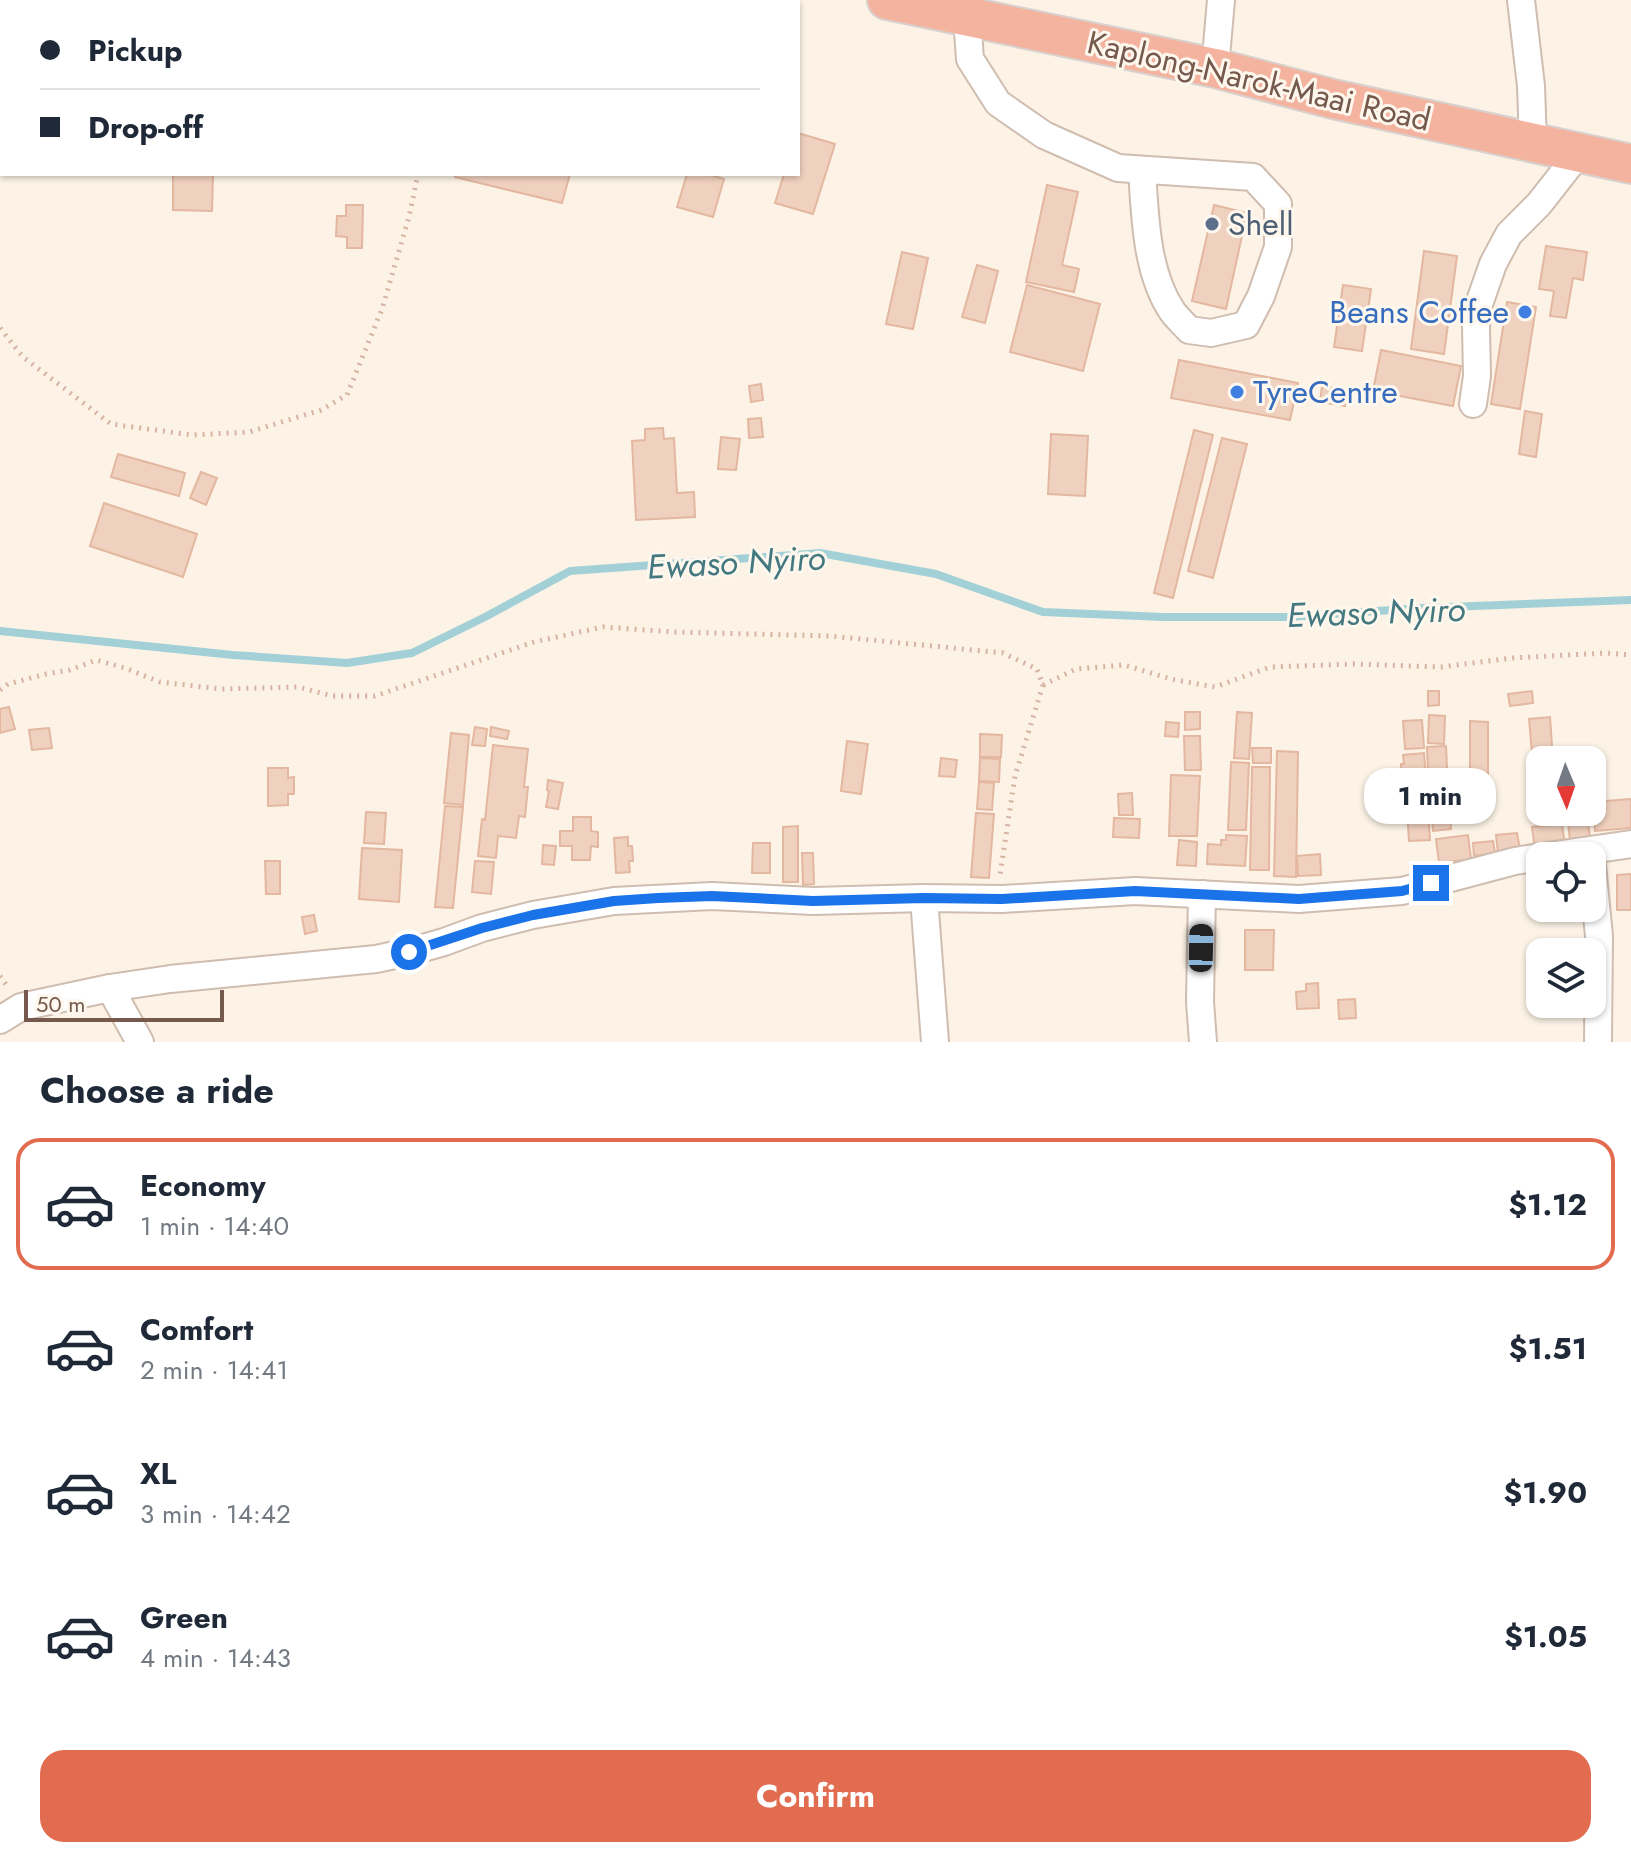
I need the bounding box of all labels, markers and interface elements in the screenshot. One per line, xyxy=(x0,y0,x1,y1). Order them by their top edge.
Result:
street label: Kaplong-Narok-Maai Road xyxy=(1083,19,1435,143)
text: Pickup xyxy=(88,29,183,72)
text: Drop-off xyxy=(88,106,203,149)
place label: Shell xyxy=(1228,201,1294,247)
marker: Shell xyxy=(1203,215,1221,233)
place label: Beans Coffee xyxy=(1329,289,1509,335)
marker: Beans Coffee xyxy=(1516,303,1534,321)
place label: TyreCentre xyxy=(1253,369,1398,415)
marker: TyreCentre xyxy=(1228,383,1246,401)
water label: Ewaso Nyiro xyxy=(646,533,826,592)
water label: Ewaso Nyiro xyxy=(1286,585,1466,640)
north arrow xyxy=(1526,746,1606,826)
map controls xyxy=(1526,746,1606,1018)
callout: 1 min xyxy=(1365,767,1497,823)
text: 1 min xyxy=(1398,777,1462,815)
button: locate xyxy=(1526,842,1606,922)
route end xyxy=(1413,865,1449,901)
car xyxy=(1189,924,1213,972)
route start xyxy=(391,934,427,970)
button: layers xyxy=(1526,938,1606,1018)
scale bar xyxy=(24,986,224,1022)
text: 50 m xyxy=(36,988,85,1020)
text: Choose a ride xyxy=(40,1064,274,1116)
text: Economy xyxy=(140,1164,266,1207)
icon: car xyxy=(44,1168,116,1240)
text: $1.12 xyxy=(1508,1183,1587,1226)
text: 1 min · 14:40 xyxy=(140,1207,289,1245)
text: Comfort xyxy=(140,1308,253,1351)
icon: car xyxy=(44,1312,116,1384)
text: $1.51 xyxy=(1509,1327,1587,1370)
text: 2 min · 14:41 xyxy=(140,1351,288,1389)
text: XL xyxy=(140,1452,176,1495)
icon: car xyxy=(44,1456,116,1528)
text: $1.90 xyxy=(1503,1471,1587,1514)
text: 3 min · 14:42 xyxy=(140,1495,291,1533)
text: Green xyxy=(140,1596,228,1639)
icon: car xyxy=(44,1600,116,1672)
text: $1.05 xyxy=(1504,1615,1587,1658)
text: 4 min · 14:43 xyxy=(140,1639,291,1677)
button: Confirm xyxy=(40,1750,1591,1842)

